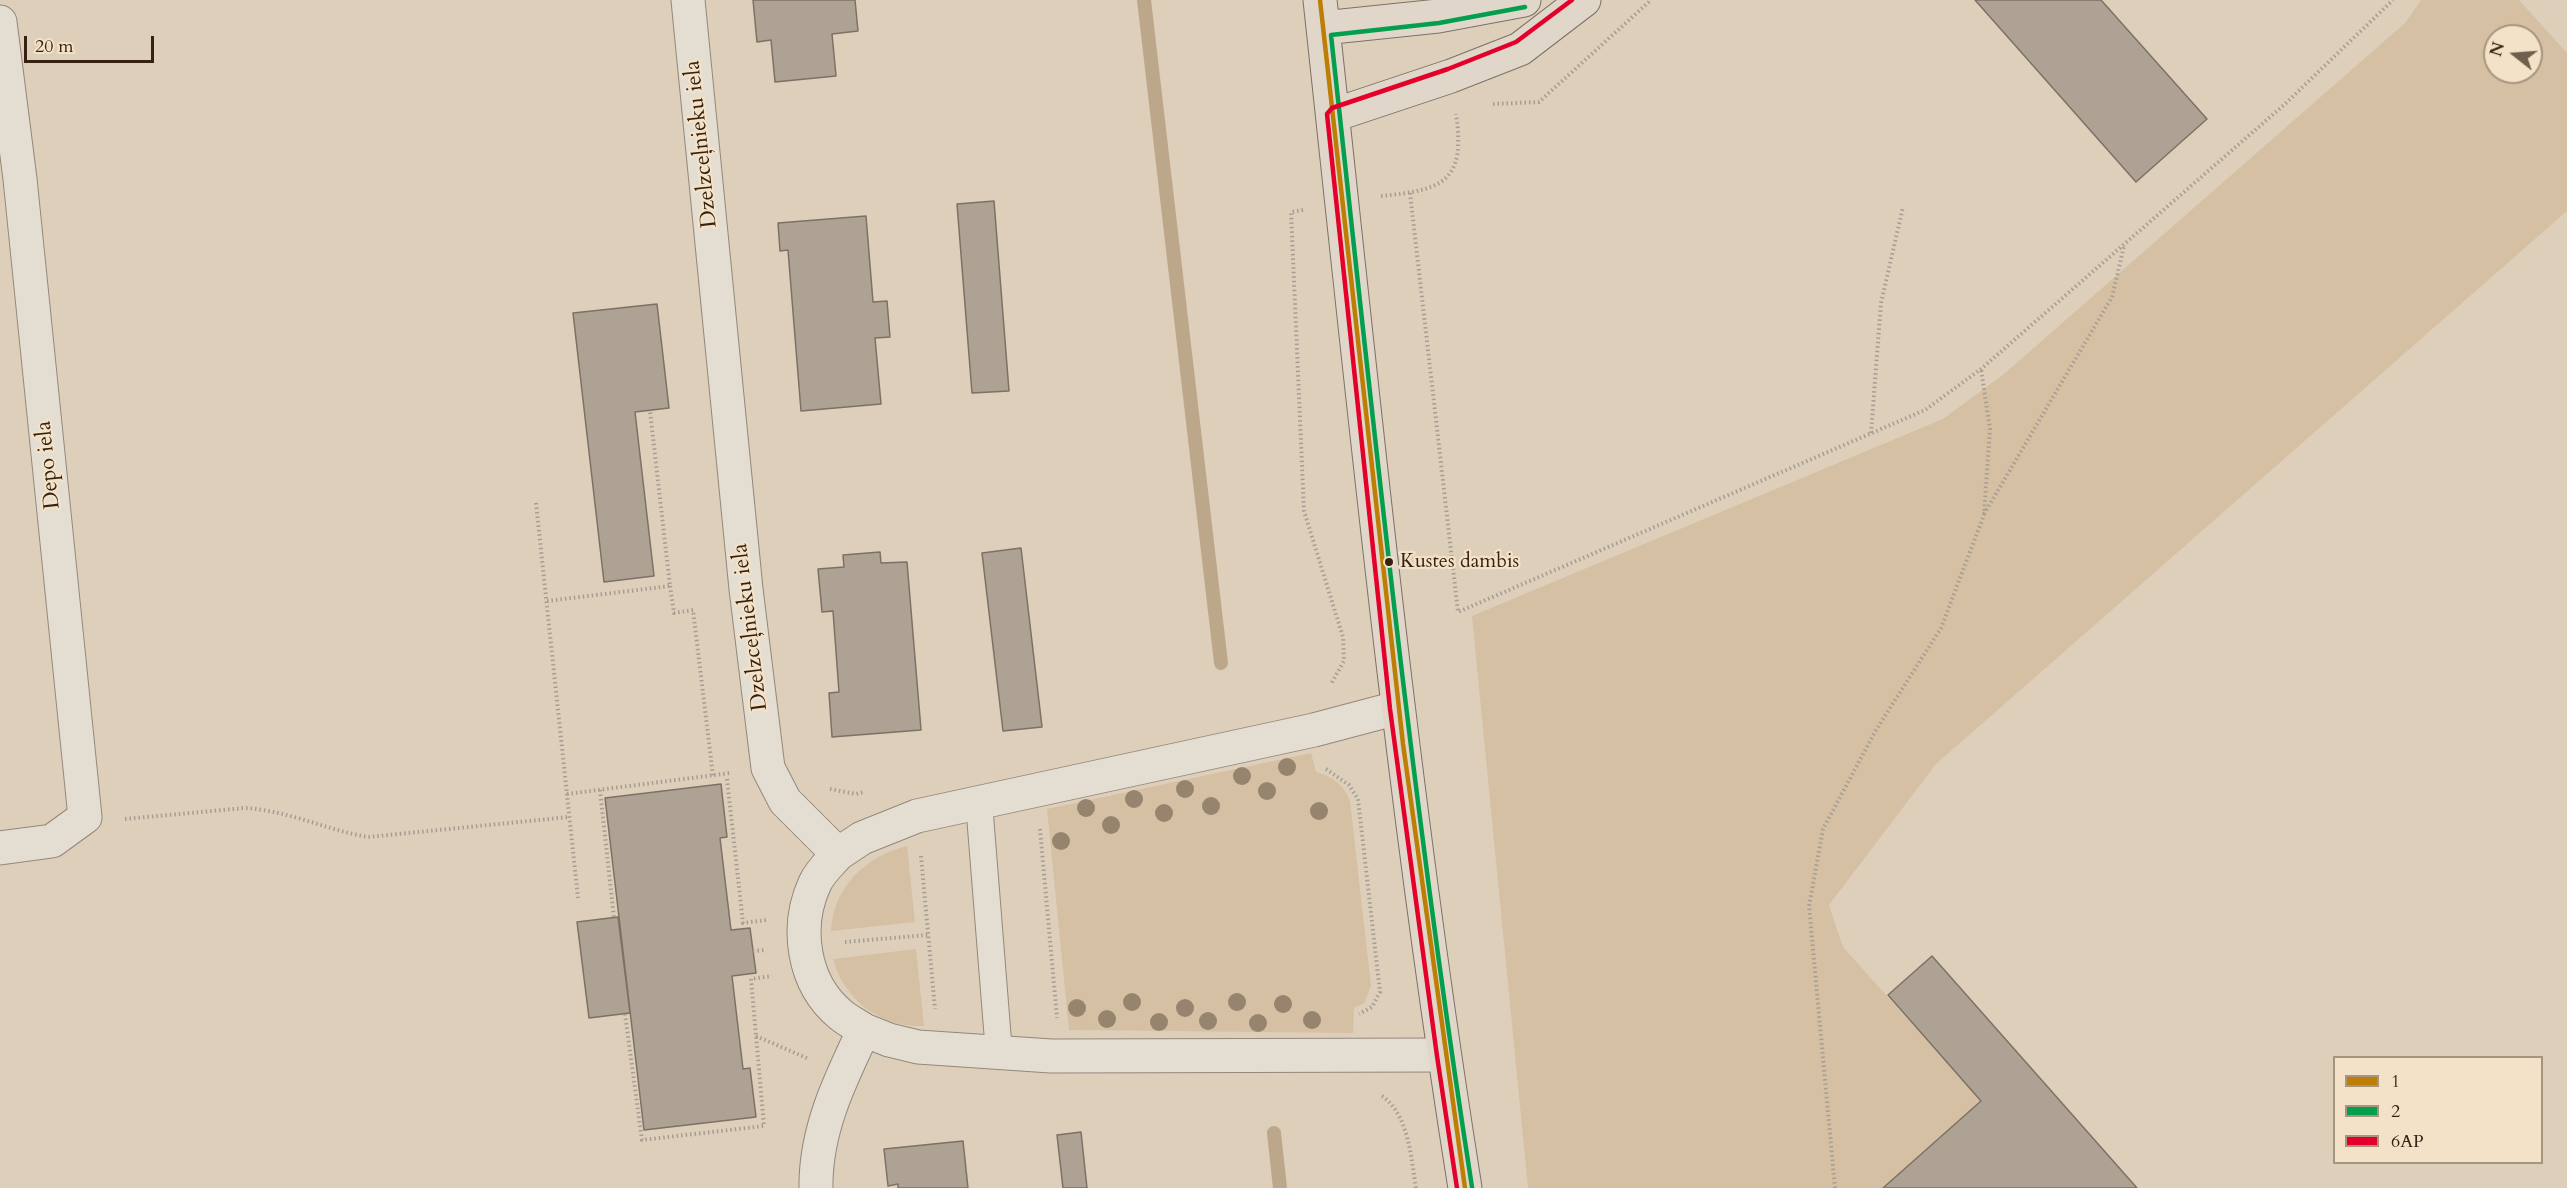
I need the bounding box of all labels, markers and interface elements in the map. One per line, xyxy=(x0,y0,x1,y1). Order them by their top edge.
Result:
scale bar xyxy=(27,24,158,62)
north arrow xyxy=(2483,24,2543,84)
text: 20 m xyxy=(35,34,74,59)
text: N xyxy=(2485,39,2510,59)
street label: Dzelzceļnieku iela xyxy=(680,59,724,229)
street label: Depo iela xyxy=(31,420,67,510)
street label: Dzelzceļnieku iela xyxy=(728,542,774,712)
place label: Kustes dambis xyxy=(1400,550,1519,574)
marker: Kustes dambis xyxy=(1383,556,1395,568)
legend xyxy=(2333,1056,2543,1164)
text: 1 xyxy=(2391,1069,2400,1094)
text: 2 xyxy=(2391,1099,2400,1124)
text: 6AP xyxy=(2391,1129,2424,1154)

